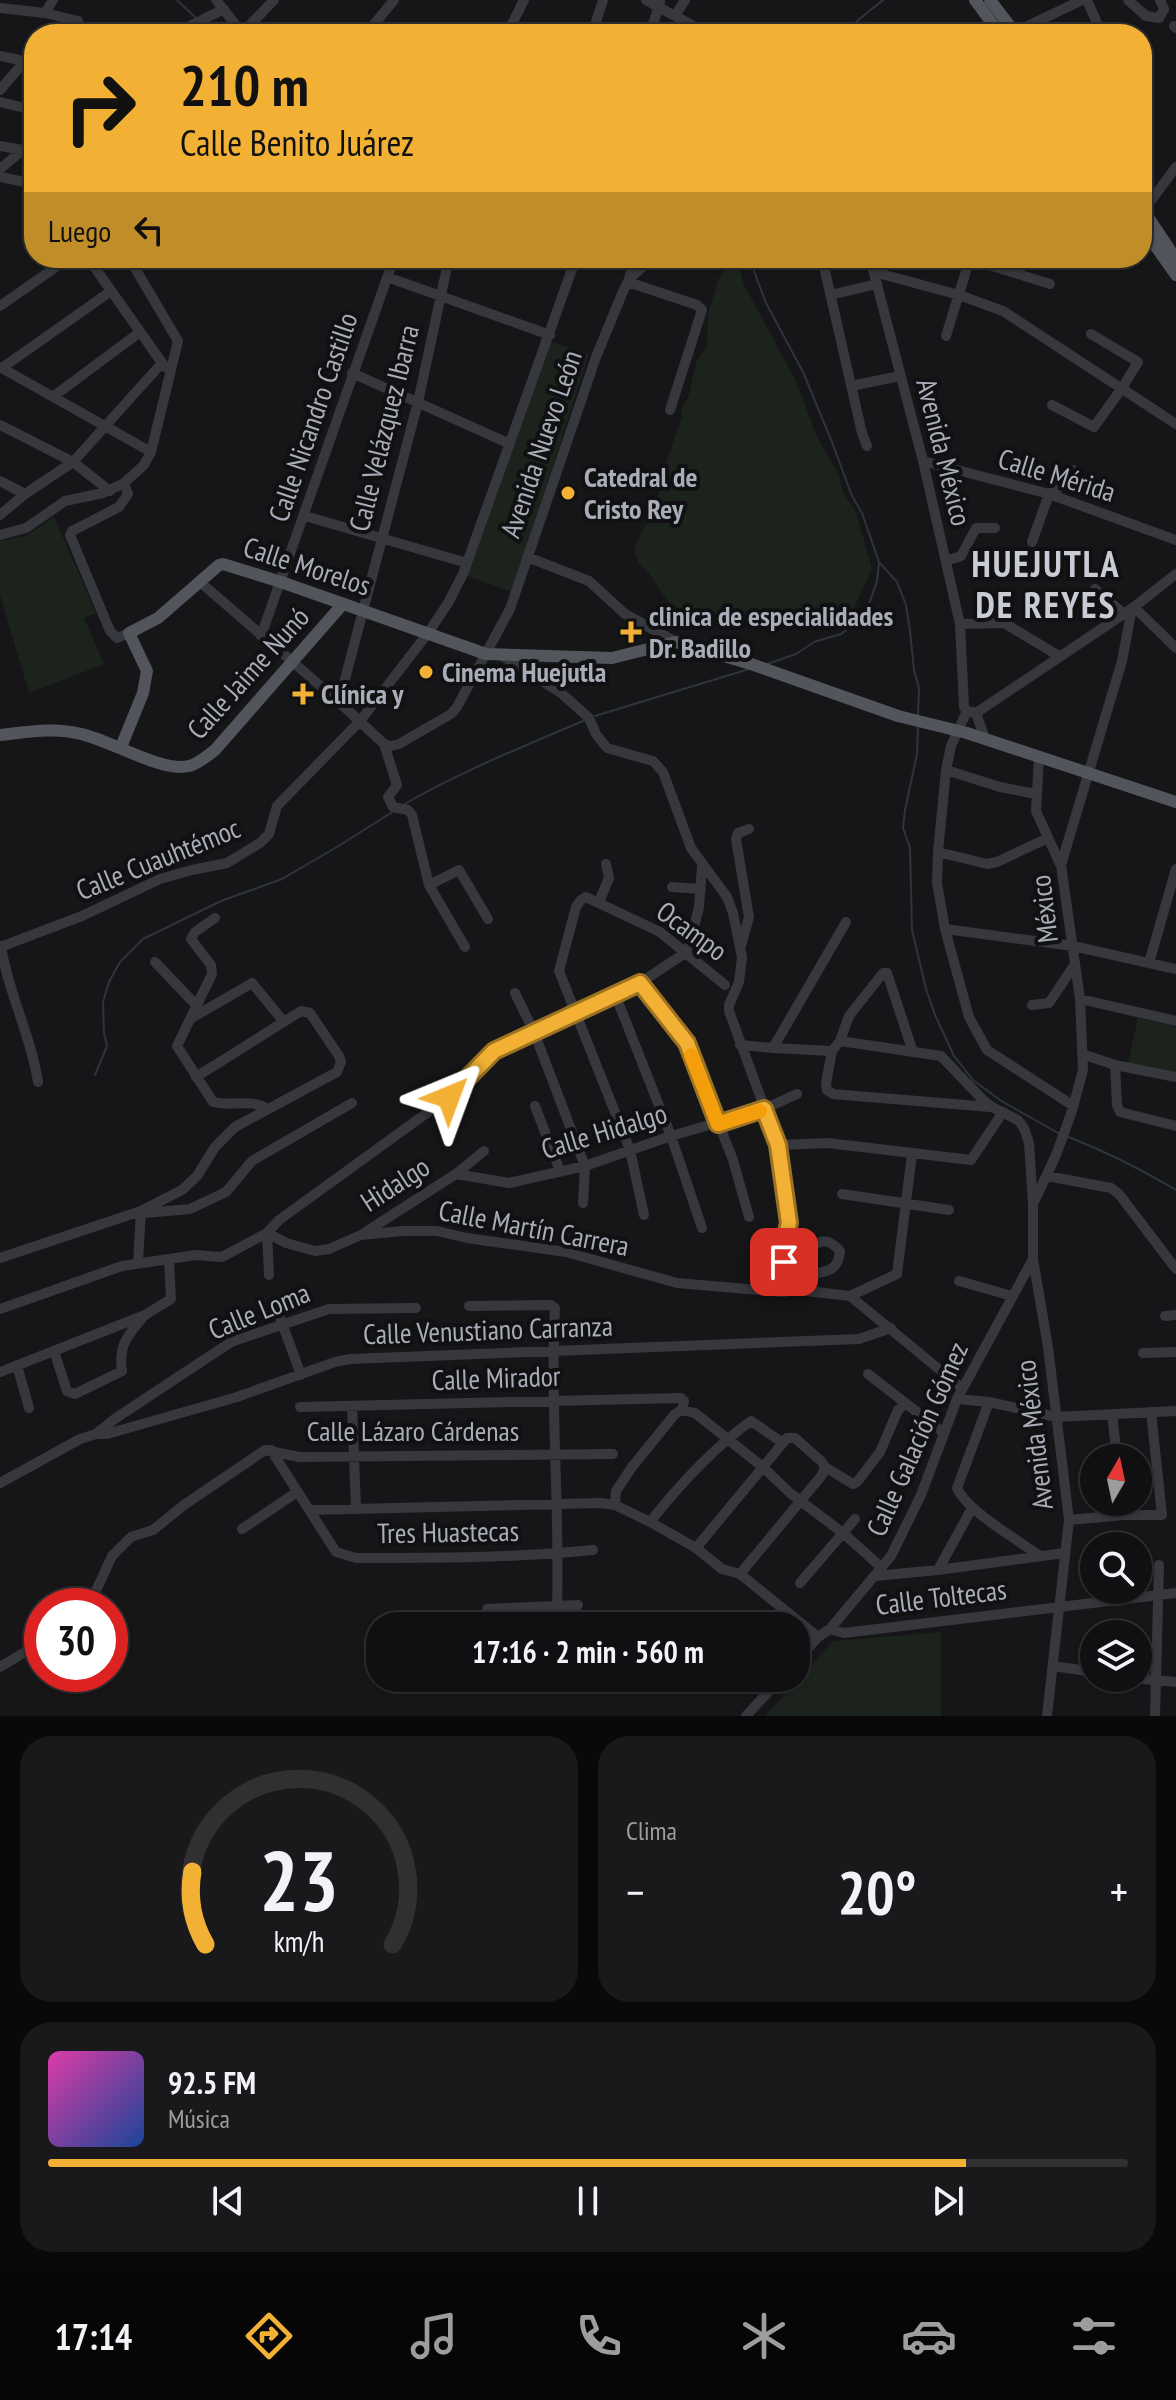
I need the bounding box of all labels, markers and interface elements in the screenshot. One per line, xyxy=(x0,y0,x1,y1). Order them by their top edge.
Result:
text: 210 m xyxy=(180,49,309,121)
icon: right xyxy=(48,56,152,160)
text: Calle Benito Juárez xyxy=(180,119,414,166)
icon: left xyxy=(127,208,171,252)
text: Luego xyxy=(48,211,111,250)
street label: Calle Nicandro Castillo xyxy=(259,307,366,526)
street label: Calle Velázquez Ibarra xyxy=(340,321,427,535)
street label: Avenida Nuevo León xyxy=(491,345,590,542)
street label: Avenida México xyxy=(908,374,981,529)
street label: Calle Mérida xyxy=(994,439,1120,510)
place label: Catedral de Cristo Rey xyxy=(584,458,698,527)
marker: Catedral de Cristo Rey xyxy=(559,484,577,502)
street label: Calle Morelos xyxy=(239,528,375,603)
district label: HUEJUTLA DE REYES xyxy=(972,540,1120,628)
place label: clinica de especialidades Dr. Badillo xyxy=(649,597,894,666)
street label: Calle Jaime Nunó xyxy=(178,599,317,747)
marker: clinica de especialidades Dr. Badillo xyxy=(620,621,642,643)
place label: Cinema Huejutla xyxy=(442,653,606,690)
marker: Cinema Huejutla xyxy=(417,663,435,681)
place label: Clínica y xyxy=(321,675,404,712)
marker: Clínica y xyxy=(292,683,314,705)
street label: Calle Cuauhtémoc xyxy=(70,809,245,908)
street label: México xyxy=(1021,873,1066,945)
street label: Ocampo xyxy=(649,892,735,969)
position arrow xyxy=(407,1055,491,1139)
street label: Calle Hidalgo xyxy=(537,1094,671,1167)
street label: Hidalgo xyxy=(353,1148,436,1220)
street label: Calle Martín Carrera xyxy=(436,1191,632,1264)
pin xyxy=(750,1228,818,1296)
icon: arrive xyxy=(762,1240,806,1284)
street label: Calle Loma xyxy=(203,1274,315,1348)
street label: Calle Venustiano Carranza xyxy=(363,1307,613,1352)
street label: Calle Galación Gómez xyxy=(857,1336,976,1542)
street label: Calle Mirador xyxy=(431,1357,561,1398)
street label: Avenida México xyxy=(1006,1358,1061,1512)
street label: Calle Lázaro Cárdenas xyxy=(307,1412,519,1449)
north arrow xyxy=(1080,1444,1152,1516)
map controls xyxy=(1080,1444,1152,1692)
street label: Tres Huastecas xyxy=(377,1512,519,1551)
button: search xyxy=(1080,1532,1152,1604)
street label: Calle Toltecas xyxy=(874,1570,1008,1623)
speed limit sign: 30 xyxy=(24,1588,128,1692)
button: layers xyxy=(1080,1620,1152,1692)
text: 17:16 · 2 min · 560 m xyxy=(472,1632,704,1671)
text: Clima xyxy=(626,1814,677,1847)
text: 23 xyxy=(259,1826,339,1934)
text: 20° xyxy=(837,1853,917,1931)
text: − xyxy=(626,1863,644,1920)
text: + xyxy=(1110,1863,1128,1920)
text: km/h xyxy=(274,1923,324,1960)
text: 92.5 FM xyxy=(168,2063,256,2102)
text: Música xyxy=(168,2102,230,2135)
icon: previous xyxy=(206,2179,250,2223)
icon: pause xyxy=(566,2179,610,2223)
icon: next xyxy=(926,2179,970,2223)
icon: directions xyxy=(241,2308,297,2364)
icon: music xyxy=(406,2308,462,2364)
icon: phone xyxy=(571,2308,627,2364)
icon: climate xyxy=(736,2308,792,2364)
icon: car xyxy=(901,2308,957,2364)
icon: filters xyxy=(1066,2308,1122,2364)
text: 17:14 xyxy=(54,2313,132,2360)

